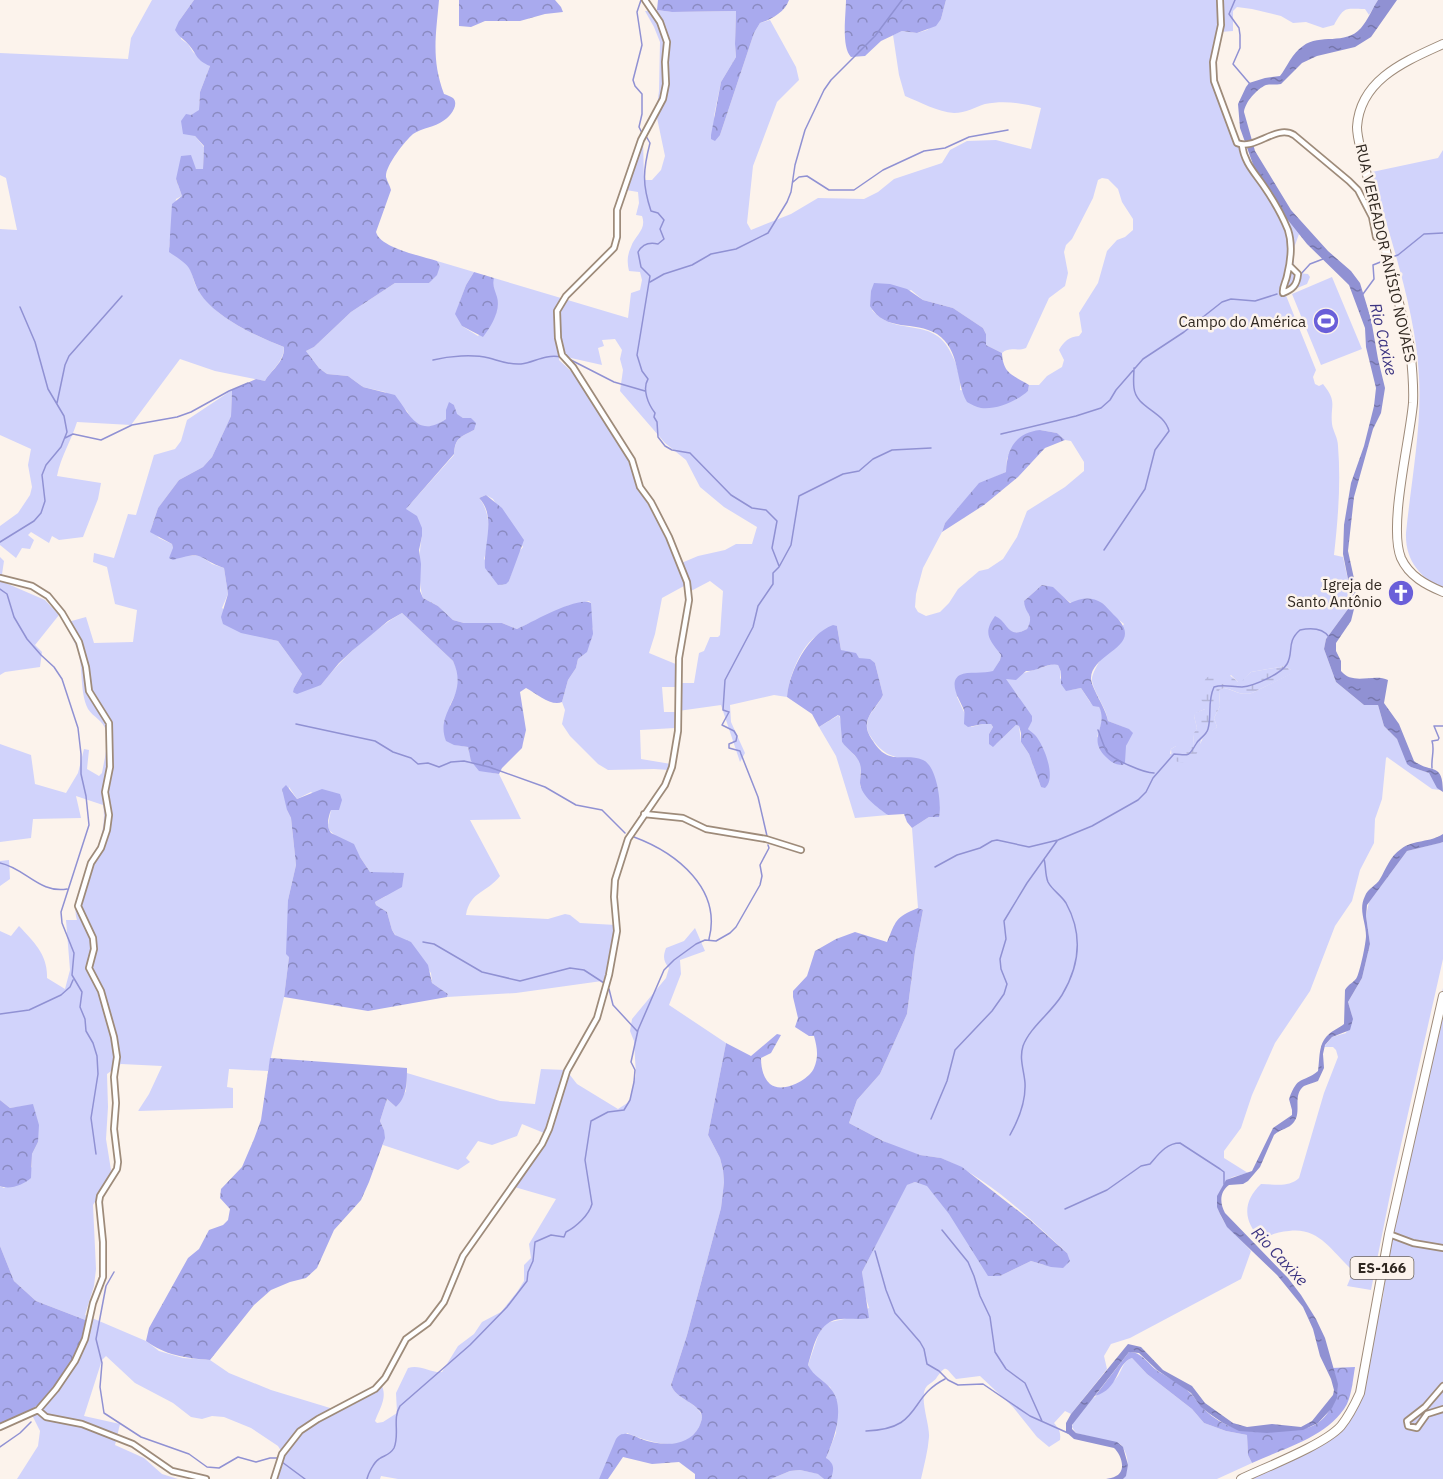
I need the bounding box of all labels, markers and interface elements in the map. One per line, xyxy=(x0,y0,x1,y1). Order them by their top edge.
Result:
street label: RUA VEREADOR ANÍSIO NOVAES xyxy=(1352,142,1420,364)
water label: Rio Caxixe xyxy=(1366,301,1402,377)
sports icon: Campo do América xyxy=(1311,306,1341,336)
place label: Campo do América xyxy=(1179,312,1306,331)
place label: Igreja de Santo Antônio xyxy=(1287,575,1382,611)
church icon: Igreja de Santo Antônio xyxy=(1386,578,1416,608)
water label: Rio Caxixe xyxy=(1248,1222,1312,1290)
road number: ES-166 xyxy=(1350,1257,1414,1279)

